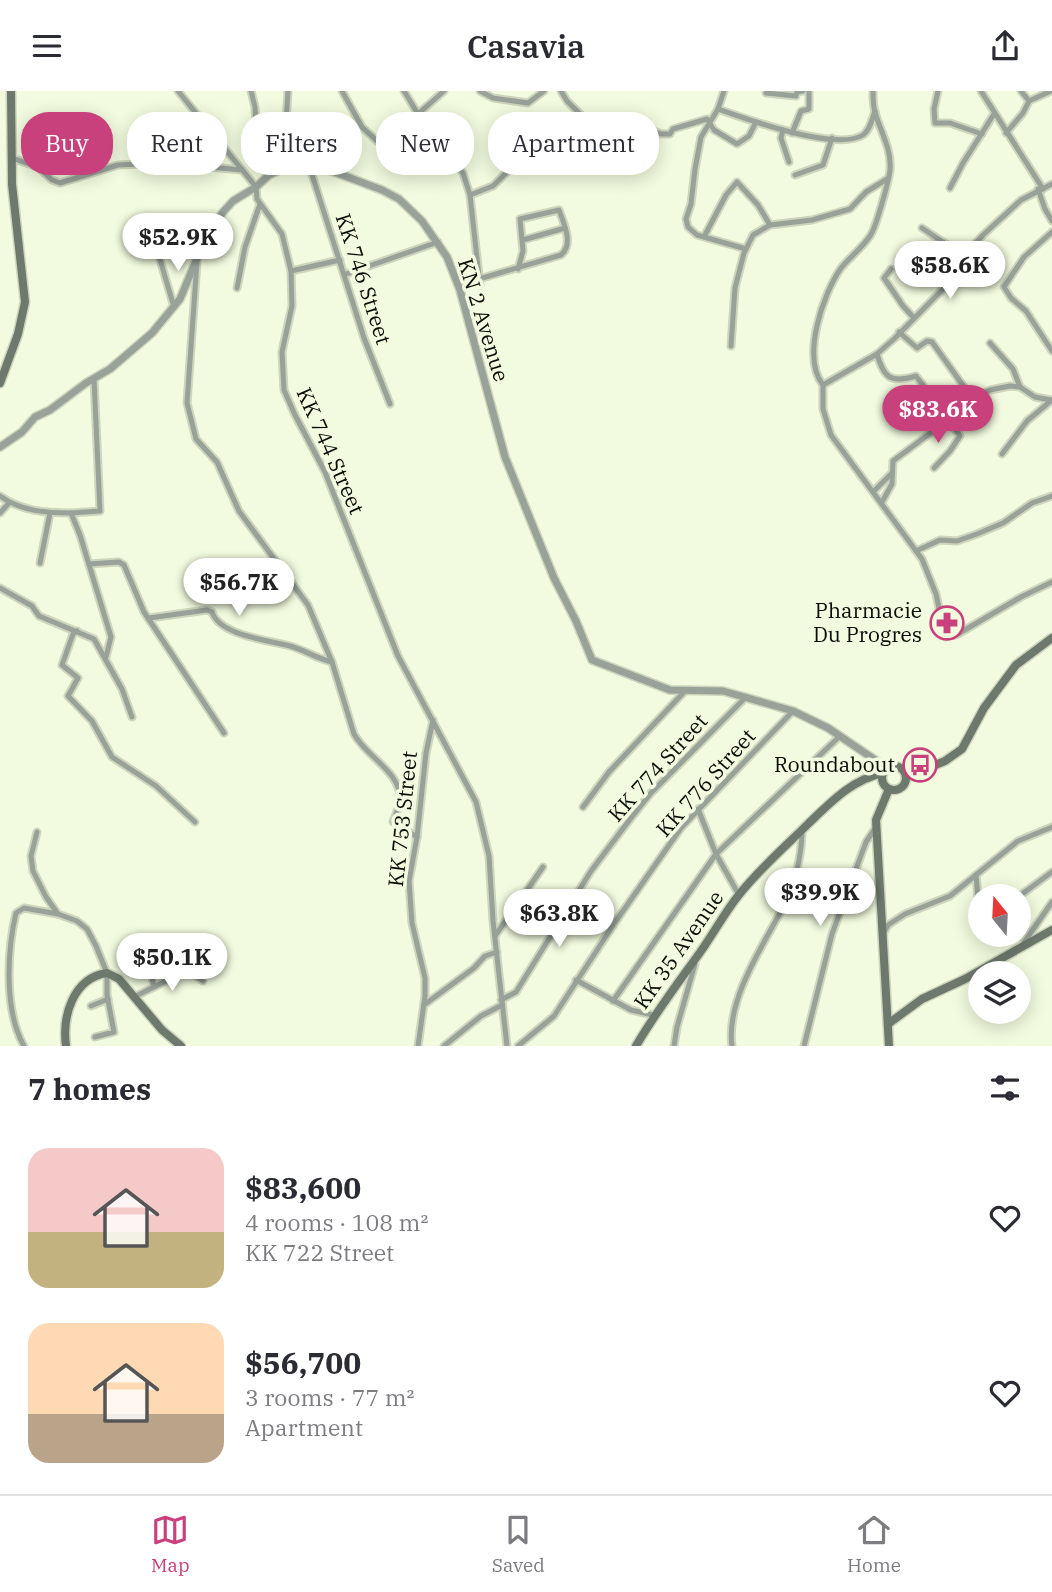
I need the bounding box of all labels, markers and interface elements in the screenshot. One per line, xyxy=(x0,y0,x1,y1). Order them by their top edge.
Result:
text: Casavia xyxy=(467,25,585,67)
icon: menu xyxy=(28,27,66,65)
icon: share xyxy=(986,27,1024,65)
chip: Buy xyxy=(21,112,113,175)
chip: Rent xyxy=(127,112,227,175)
chip: Filters xyxy=(241,112,362,175)
chip: New xyxy=(376,112,474,175)
chip: Apartment xyxy=(488,112,659,175)
street label: KK 746 Street xyxy=(330,210,398,348)
pin: $52.9K xyxy=(121,213,235,273)
text: $52.9K xyxy=(138,221,218,251)
pin: $58.6K xyxy=(893,241,1007,301)
text: $58.6K xyxy=(910,249,990,279)
street label: KN 2 Avenue xyxy=(452,255,516,385)
street label: KK 744 Street xyxy=(290,383,371,519)
pin: $83.6K xyxy=(881,385,995,445)
text: $83.6K xyxy=(898,393,978,423)
pin: $56.7K xyxy=(182,559,296,618)
text: $56.7K xyxy=(199,566,279,596)
place label: Pharmacie Du Progres xyxy=(813,596,922,648)
pharmacy icon: Pharmacie Du Progres xyxy=(928,604,966,642)
street label: KK 774 Street xyxy=(601,707,713,827)
street label: KK 776 Street xyxy=(649,722,761,842)
bus stop icon: Roundabout xyxy=(901,746,939,784)
street label: KK 753 Street xyxy=(381,750,423,888)
place label: Roundabout xyxy=(774,750,895,778)
pin: $39.9K xyxy=(763,869,877,928)
text: $39.9K xyxy=(780,876,860,906)
north arrow xyxy=(968,884,1031,947)
map controls xyxy=(968,884,1031,1024)
street label: KK 35 Avenue xyxy=(627,885,729,1014)
pin: $63.8K xyxy=(502,889,616,949)
text: $63.8K xyxy=(519,897,599,927)
pin: $50.1K xyxy=(115,933,229,993)
text: $50.1K xyxy=(132,941,212,971)
button: layers xyxy=(968,961,1031,1024)
text: 7 homes xyxy=(28,1069,151,1108)
icon: filters xyxy=(986,1069,1024,1107)
text: $83,600 xyxy=(245,1168,361,1207)
icon: home xyxy=(84,1176,168,1260)
icon: heart xyxy=(986,1199,1024,1237)
text: 4 rooms · 108 m² xyxy=(245,1207,428,1237)
text: KK 722 Street xyxy=(245,1237,394,1267)
text: $56,700 xyxy=(245,1343,361,1382)
icon: home xyxy=(84,1351,168,1435)
icon: heart xyxy=(986,1374,1024,1412)
text: 3 rooms · 77 m² xyxy=(245,1382,415,1412)
text: Apartment xyxy=(245,1412,363,1442)
tab: Map xyxy=(151,1511,190,1577)
tab: Saved xyxy=(492,1511,545,1577)
tab: Home xyxy=(847,1511,901,1577)

